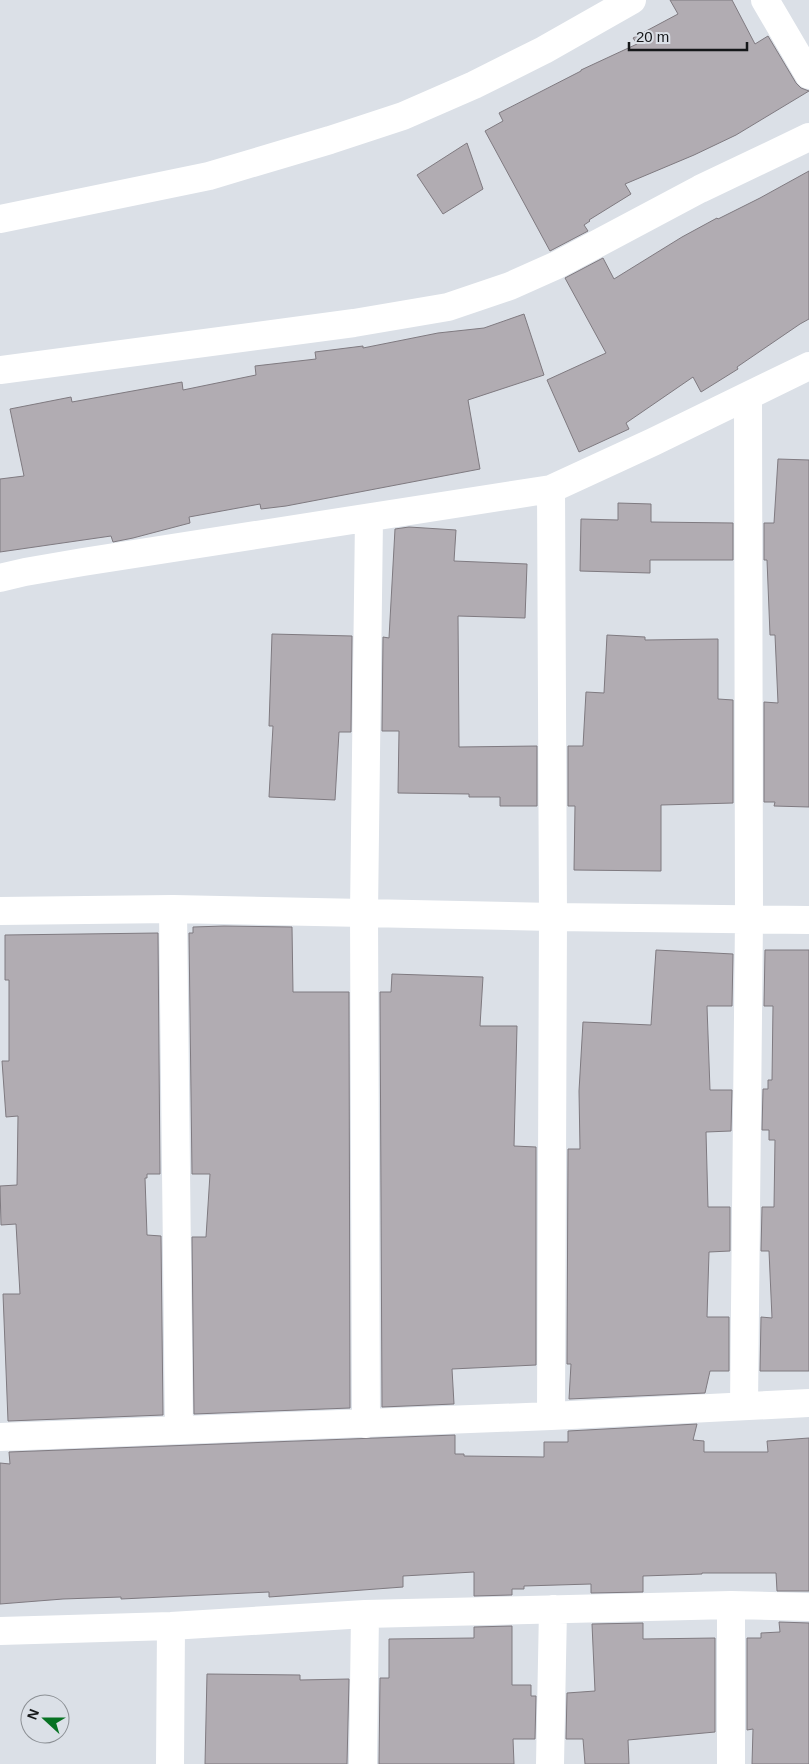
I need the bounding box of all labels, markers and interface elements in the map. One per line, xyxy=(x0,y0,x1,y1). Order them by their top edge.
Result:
scale bar xyxy=(629,20,746,52)
text: 20 m xyxy=(636,28,669,45)
north arrow xyxy=(20,1694,70,1744)
text: N xyxy=(24,1707,42,1722)

